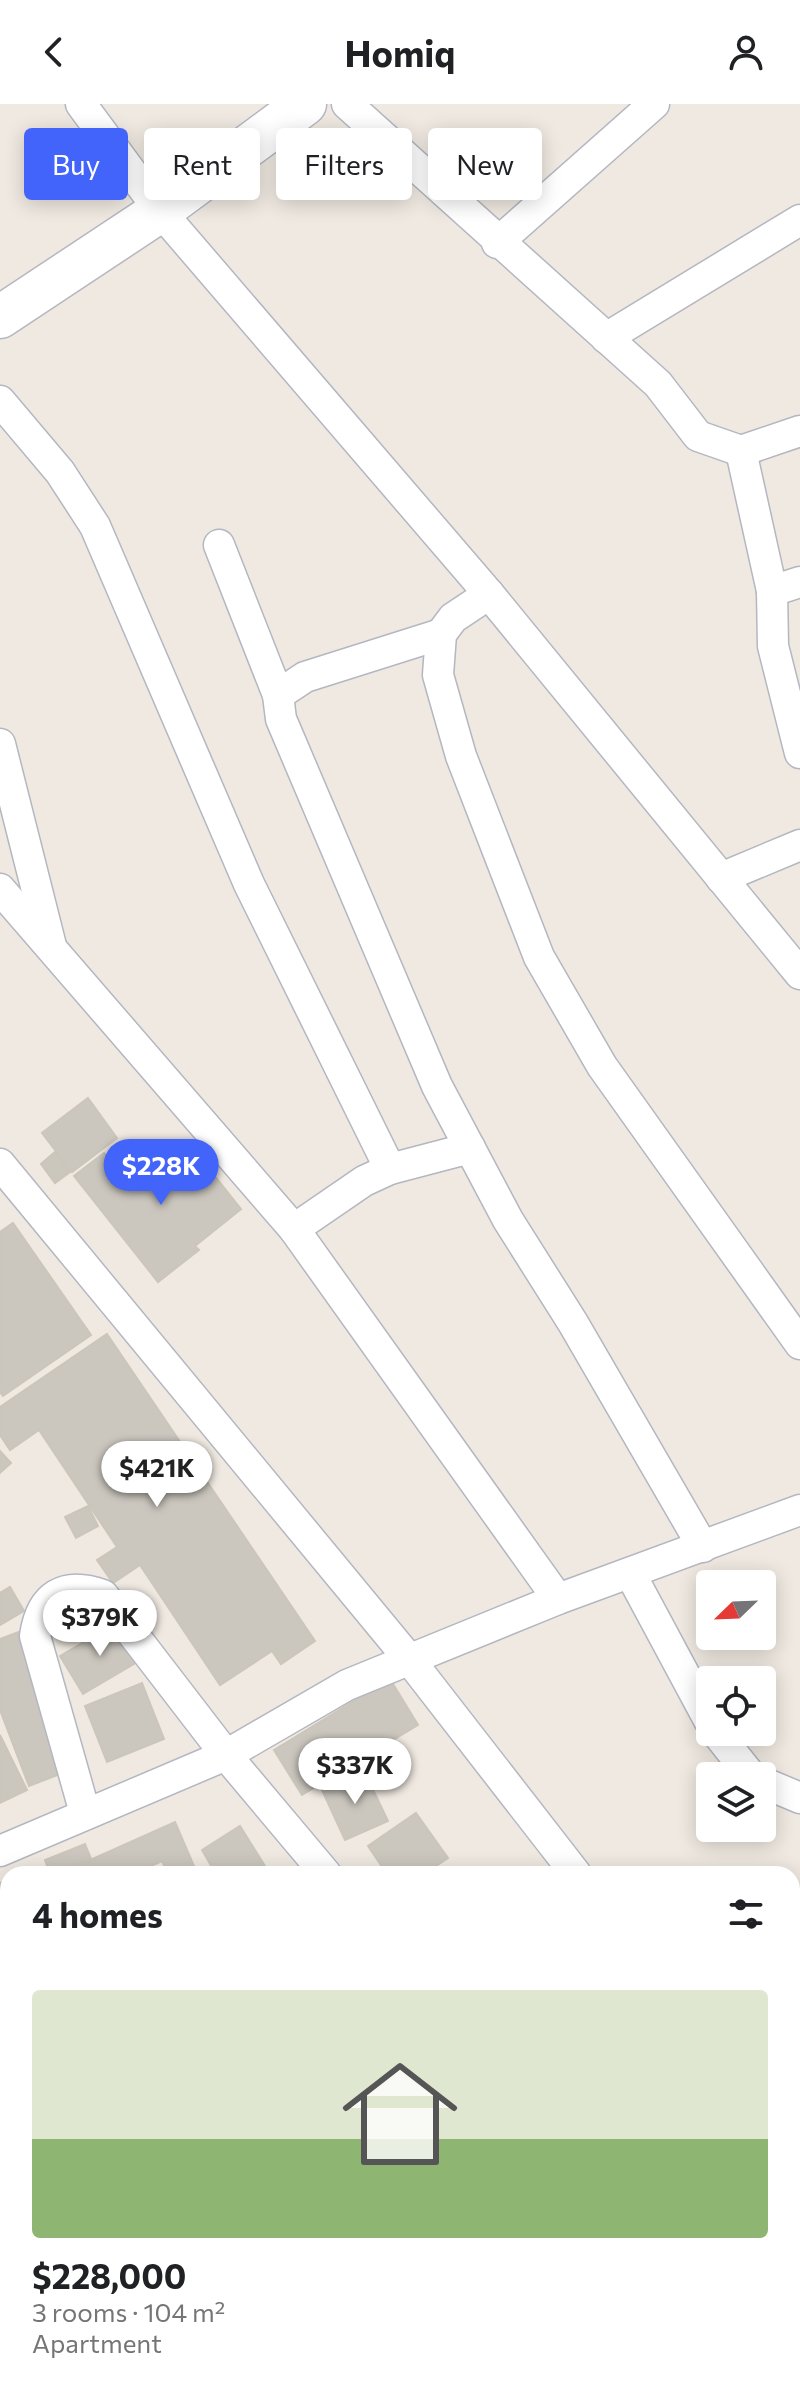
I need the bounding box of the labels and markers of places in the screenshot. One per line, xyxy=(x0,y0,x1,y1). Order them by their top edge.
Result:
pin: $228K xyxy=(105,1139,217,1207)
pin: $421K xyxy=(101,1441,213,1509)
pin: $379K xyxy=(44,1590,156,1658)
pin: $337K xyxy=(299,1738,411,1806)

